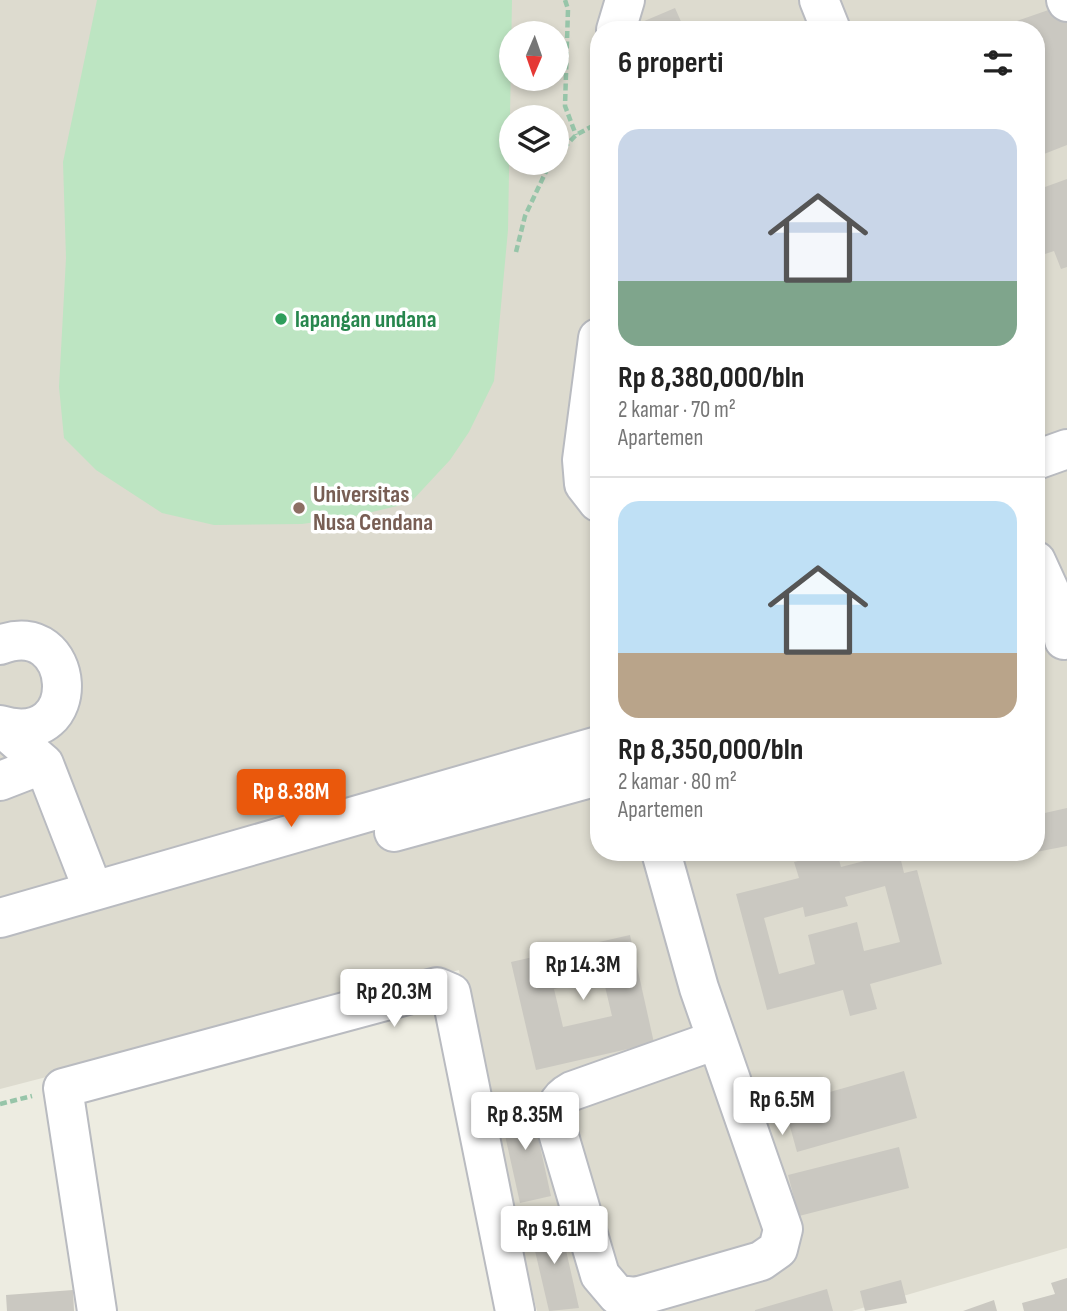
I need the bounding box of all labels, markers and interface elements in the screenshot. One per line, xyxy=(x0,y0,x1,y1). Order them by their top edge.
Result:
north arrow xyxy=(499,21,569,91)
map controls xyxy=(499,21,569,175)
icon: filters xyxy=(979,44,1017,82)
text: 6 properti xyxy=(618,45,723,81)
button: layers xyxy=(499,105,569,175)
icon: home xyxy=(755,175,881,301)
place label: lapangan undana xyxy=(295,305,437,334)
marker: lapangan undana xyxy=(273,311,289,327)
text: Rp 8,380,000/bln xyxy=(618,360,804,396)
text: 2 kamar · 70 m² xyxy=(618,396,736,424)
text: Apartemen xyxy=(618,424,703,452)
place label: Universitas Nusa Cendana xyxy=(313,480,433,537)
marker: Universitas Nusa Cendana xyxy=(291,500,307,516)
icon: home xyxy=(755,547,881,673)
text: Rp 8,350,000/bln xyxy=(618,732,803,768)
text: 2 kamar · 80 m² xyxy=(618,768,737,796)
pin: Rp 8.38M xyxy=(219,770,363,829)
text: Rp 8.38M xyxy=(253,778,329,806)
text: Apartemen xyxy=(618,796,703,824)
pin: Rp 14.3M xyxy=(511,942,655,1002)
text: Rp 14.3M xyxy=(546,951,620,979)
pin: Rp 20.3M xyxy=(322,970,466,1029)
text: Rp 20.3M xyxy=(356,978,432,1006)
pin: Rp 6.5M xyxy=(717,1078,847,1137)
text: Rp 6.5M xyxy=(749,1086,815,1114)
pin: Rp 8.35M xyxy=(453,1092,597,1152)
text: Rp 8.35M xyxy=(487,1101,563,1129)
pin: Rp 9.61M xyxy=(482,1206,626,1266)
text: Rp 9.61M xyxy=(517,1215,591,1243)

